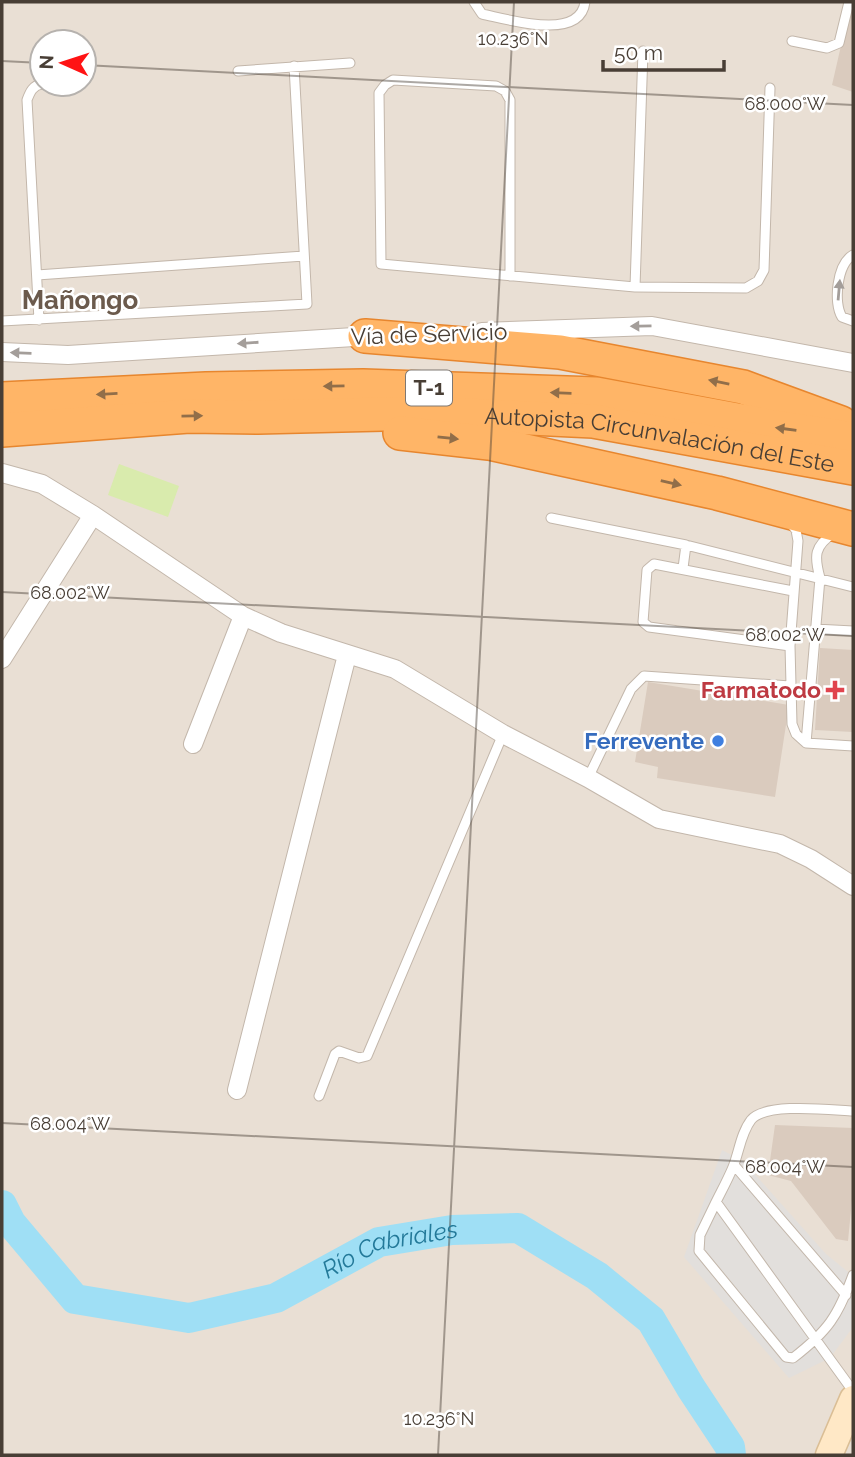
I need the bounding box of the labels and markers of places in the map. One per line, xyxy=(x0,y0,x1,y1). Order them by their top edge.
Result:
place label: Farmatodo xyxy=(701,676,821,703)
marker: Farmatodo xyxy=(827,682,843,698)
place label: Ferrevente xyxy=(584,727,704,754)
marker: Ferrevente xyxy=(710,733,726,749)

